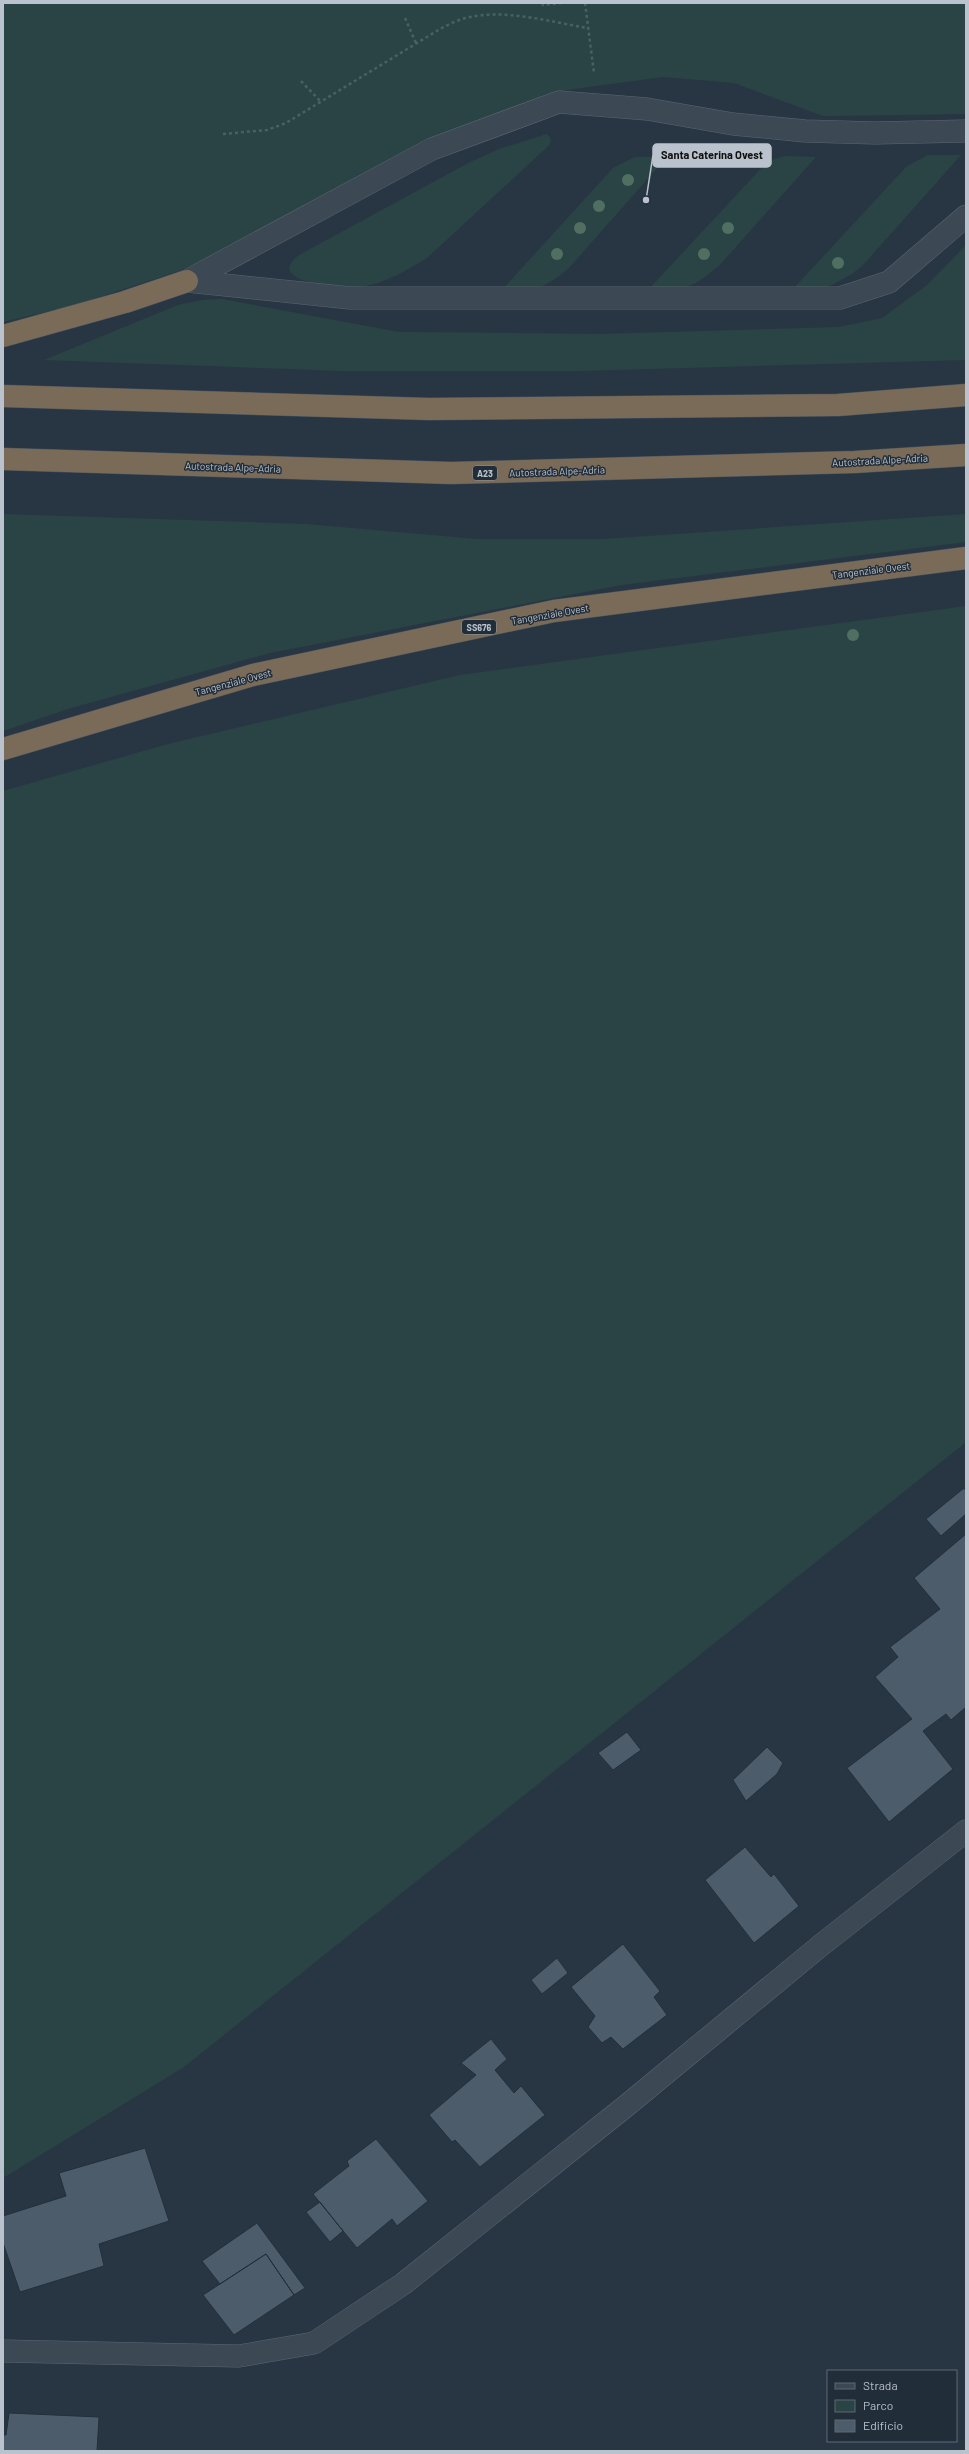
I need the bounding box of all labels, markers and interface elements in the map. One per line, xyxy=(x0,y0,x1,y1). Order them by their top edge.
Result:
callout: Santa Caterina Ovest xyxy=(653,144,771,167)
text: Santa Caterina Ovest xyxy=(661,148,763,161)
street label: Autostrada Alpe-Adria xyxy=(832,451,928,469)
street label: Autostrada Alpe-Adria xyxy=(185,459,281,475)
street label: Autostrada Alpe-Adria xyxy=(509,463,605,479)
road number: A23 xyxy=(473,466,497,480)
street label: Tangenziale Ovest xyxy=(831,559,911,581)
street label: Tangenziale Ovest xyxy=(510,601,590,627)
road number: SS676 xyxy=(462,620,496,634)
street label: Tangenziale Ovest xyxy=(194,666,273,698)
legend xyxy=(827,2370,957,2442)
text: Strada xyxy=(863,2378,898,2392)
text: Parco xyxy=(863,2398,893,2412)
text: Edificio xyxy=(863,2418,903,2432)

